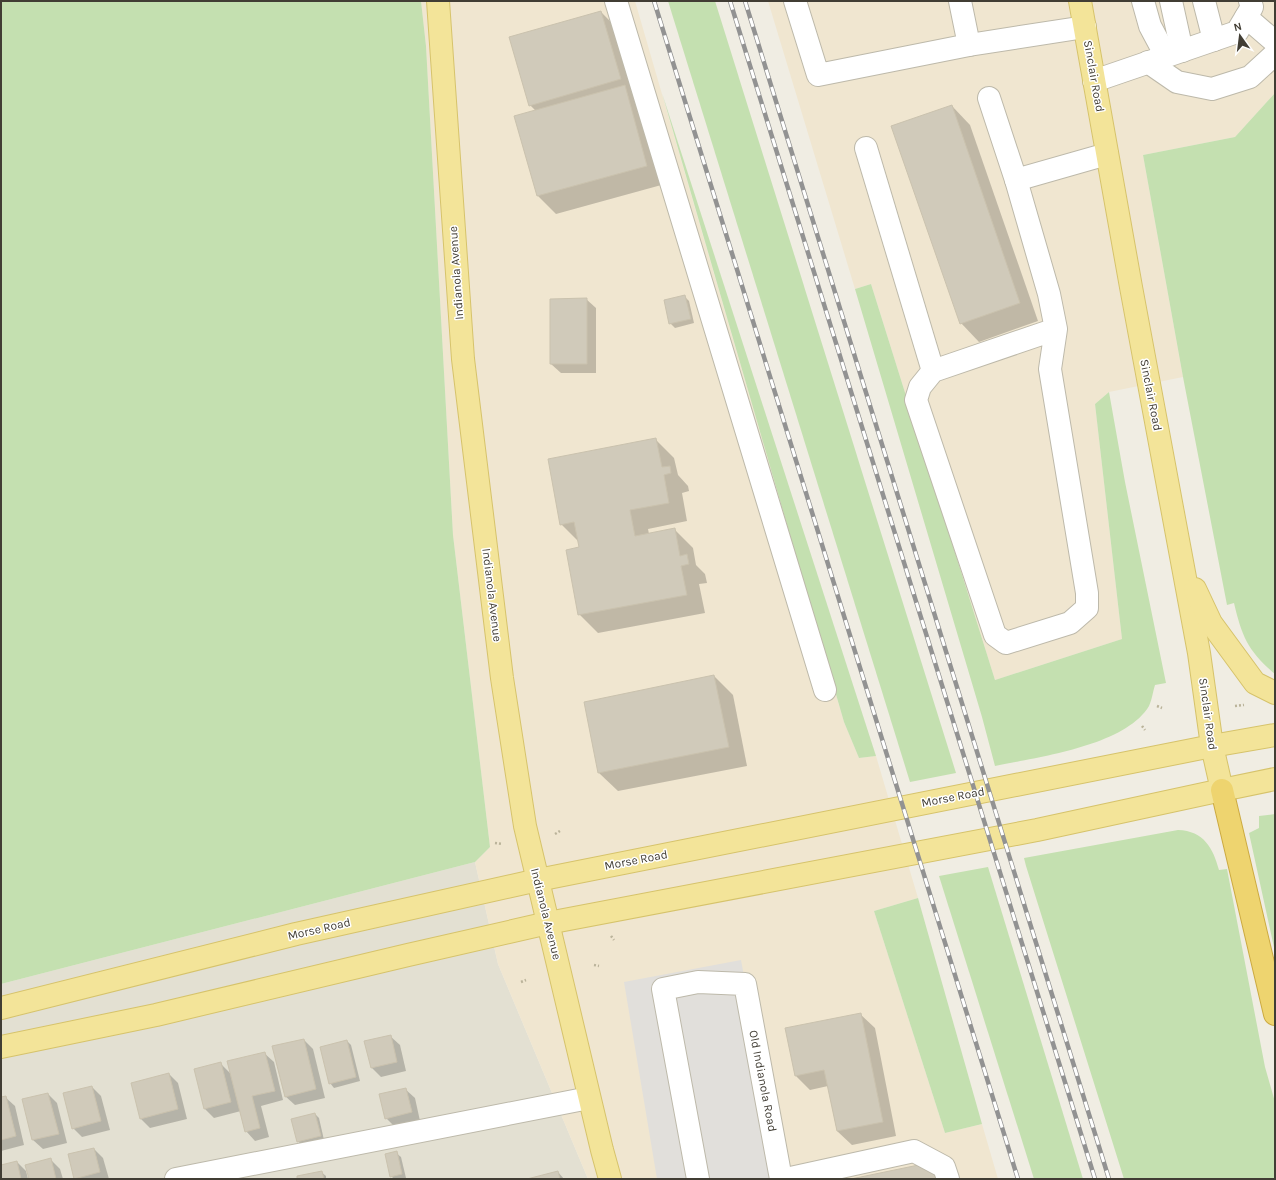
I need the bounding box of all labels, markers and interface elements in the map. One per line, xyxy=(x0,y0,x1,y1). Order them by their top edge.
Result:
north arrow xyxy=(1220,16,1260,56)
text: N xyxy=(1232,20,1243,34)
street label: Sinclair Road xyxy=(1081,39,1107,113)
street label: Indianola Avenue xyxy=(446,226,466,320)
street label: Sinclair Road xyxy=(1137,358,1165,432)
street label: Indianola Avenue xyxy=(479,547,505,643)
street label: Sinclair Road xyxy=(1196,677,1220,751)
street label: Morse Road xyxy=(920,784,986,810)
street label: Morse Road xyxy=(603,847,669,873)
street label: Indianola Avenue xyxy=(528,867,564,961)
street label: Morse Road xyxy=(286,915,352,943)
street label: Old Indianola Road xyxy=(746,1029,780,1133)

